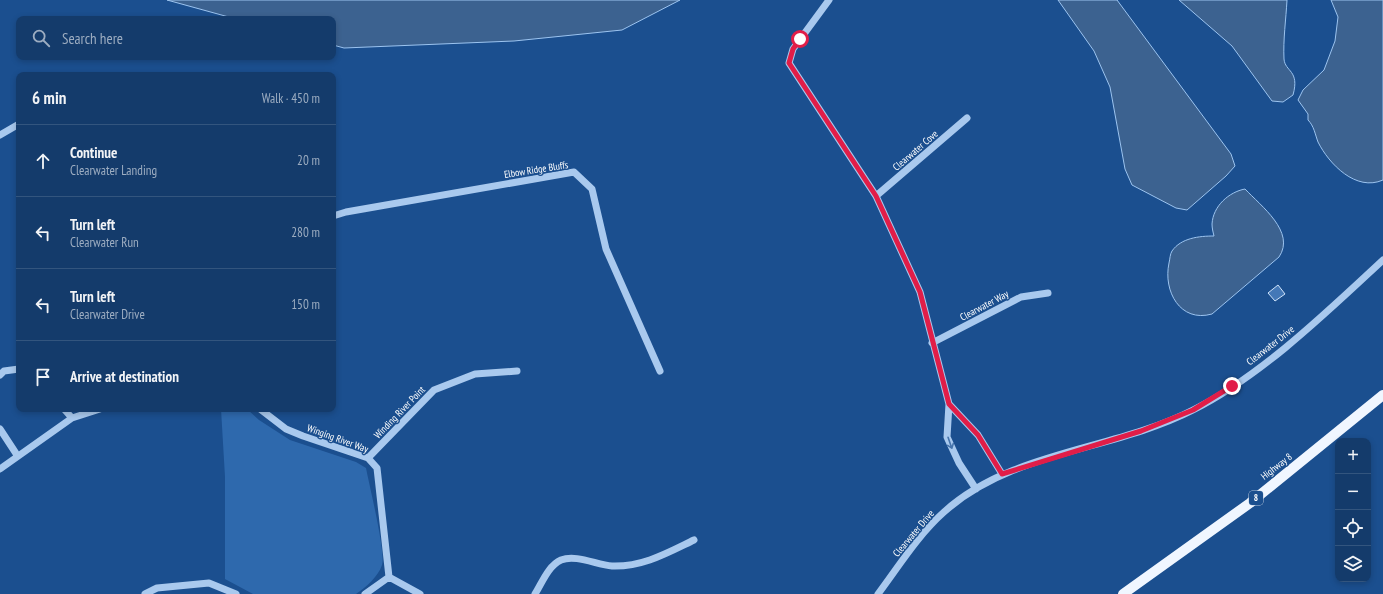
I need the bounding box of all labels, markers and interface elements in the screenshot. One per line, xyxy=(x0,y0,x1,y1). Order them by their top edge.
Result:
search box xyxy=(16,16,336,60)
icon: search xyxy=(30,27,52,49)
text: Search here xyxy=(62,29,123,48)
route start xyxy=(791,30,809,48)
text: 6 min xyxy=(32,87,66,109)
text: Walk · 450 m xyxy=(262,90,320,107)
street label: Clearwater Cove xyxy=(890,127,941,174)
text: Continue xyxy=(70,143,117,162)
icon: ahead xyxy=(32,150,54,172)
text: 20 m xyxy=(297,152,320,169)
street label: Elbow Ridge Bluffs xyxy=(503,158,570,181)
text: Clearwater Landing xyxy=(70,162,157,179)
text: Turn left xyxy=(70,215,115,234)
icon: left xyxy=(32,222,54,244)
text: 280 m xyxy=(291,224,320,241)
text: Clearwater Run xyxy=(70,234,139,251)
text: Turn left xyxy=(70,287,115,306)
street label: Clearwater Way xyxy=(958,287,1011,324)
icon: left xyxy=(32,294,54,316)
text: 150 m xyxy=(291,296,320,313)
text: Clearwater Drive xyxy=(70,306,145,323)
street label: Clearwater Drive xyxy=(1244,323,1297,368)
icon: arrive xyxy=(32,366,54,388)
text: Arrive at destination xyxy=(70,367,179,386)
route end xyxy=(1223,377,1241,395)
street label: Winding River Point xyxy=(371,383,428,441)
street label: Winging River Way xyxy=(305,421,371,456)
one-way arrow xyxy=(946,436,954,448)
map controls xyxy=(1335,438,1371,582)
button: + xyxy=(1335,438,1371,474)
street label: Highway 8 xyxy=(1258,450,1295,483)
button: − xyxy=(1335,474,1371,510)
road number: 8 xyxy=(1249,491,1263,505)
street label: Clearwater Drive xyxy=(890,507,937,560)
button: locate xyxy=(1335,510,1371,546)
button: layers xyxy=(1335,546,1371,582)

